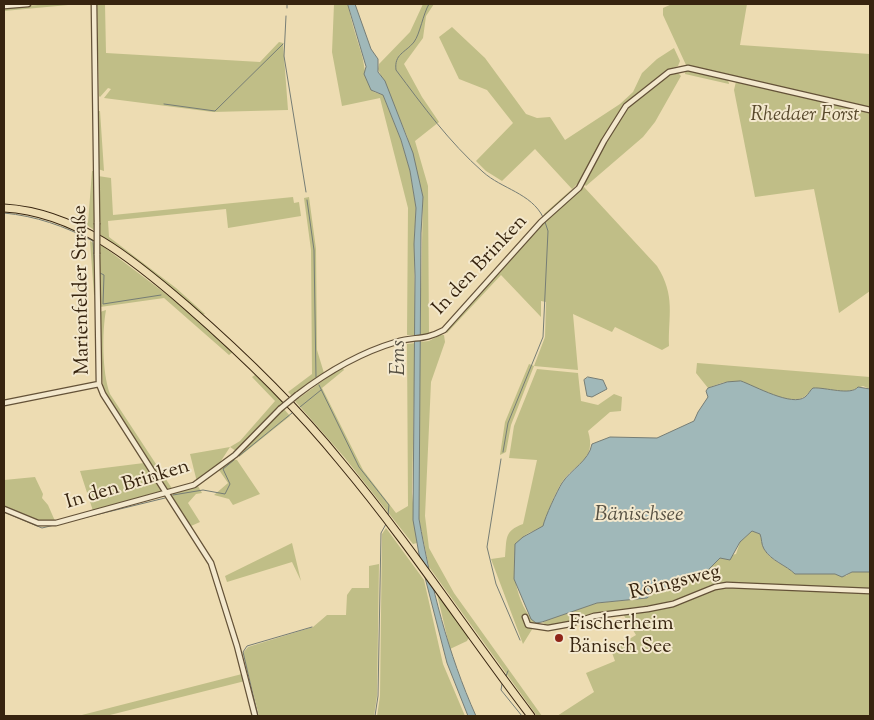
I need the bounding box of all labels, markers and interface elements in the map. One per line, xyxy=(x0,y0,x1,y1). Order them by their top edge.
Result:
park label: Rhedaer Forst xyxy=(750,105,860,129)
street label: Marienfelder Straße xyxy=(70,205,96,375)
street label: In den Brinken xyxy=(428,211,534,321)
water label: Ems xyxy=(387,340,413,376)
street label: In den Brinken xyxy=(63,456,193,516)
water label: Bänischsee xyxy=(595,503,683,529)
street label: Röingsweg xyxy=(627,561,723,607)
place label: Fischerheim Bänisch See xyxy=(569,614,674,661)
marker: Fischerheim Bänisch See xyxy=(553,632,565,644)

